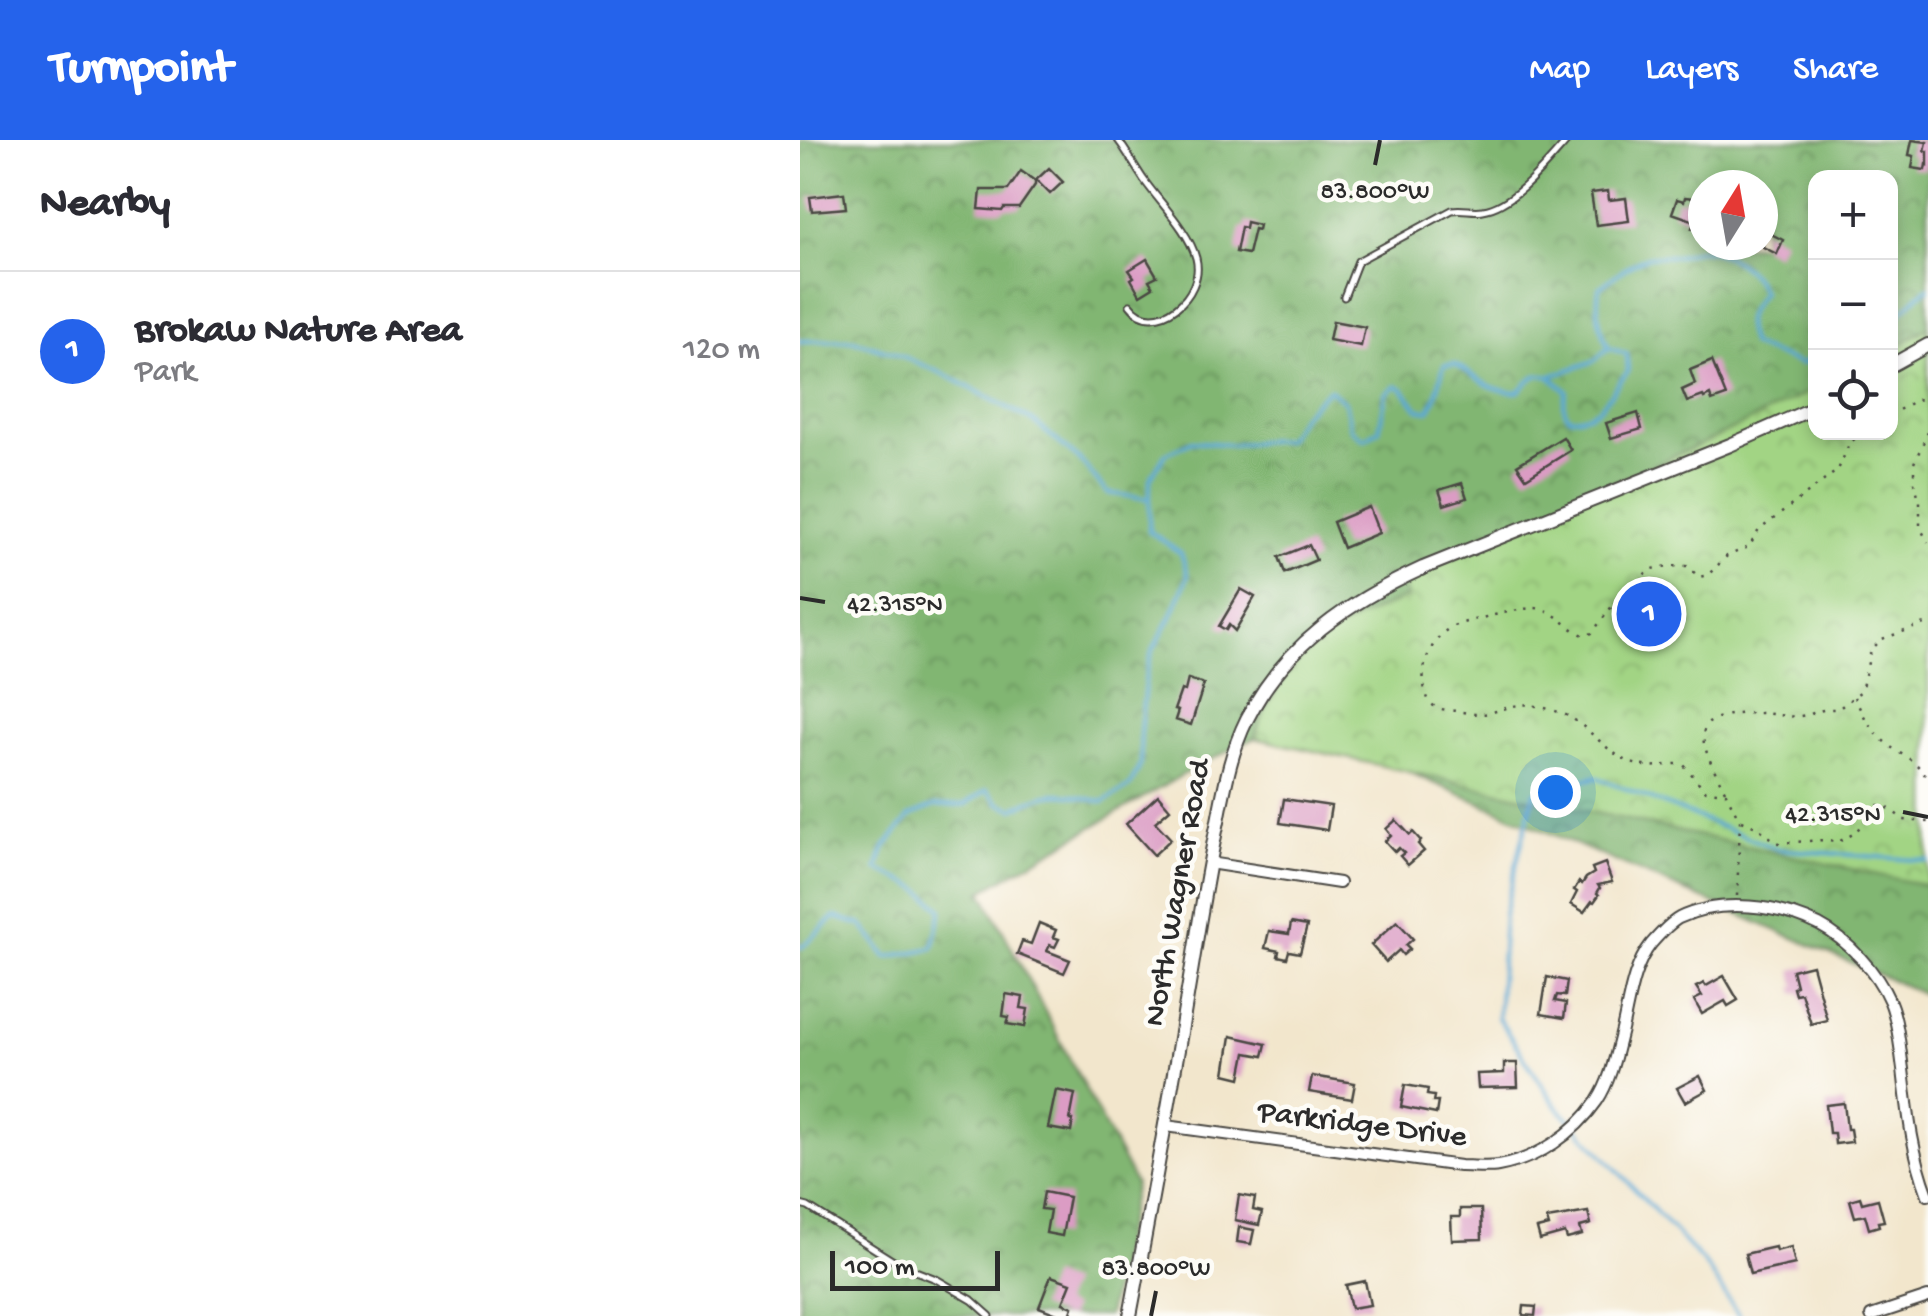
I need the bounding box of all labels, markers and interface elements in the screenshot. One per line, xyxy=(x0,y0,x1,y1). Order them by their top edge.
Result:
text: Turnpoint xyxy=(50,42,232,99)
text: Map xyxy=(1529,50,1590,91)
text: Layers xyxy=(1645,50,1738,91)
text: Share xyxy=(1793,50,1878,91)
north arrow xyxy=(1688,170,1778,260)
map controls xyxy=(1808,170,1898,440)
button: + xyxy=(1808,170,1898,260)
text: 83.800°W xyxy=(1320,179,1430,208)
text: Nearby xyxy=(40,181,170,230)
button: − xyxy=(1808,260,1898,350)
text: Brokaw Nature Area xyxy=(135,310,462,354)
text: 1 xyxy=(66,332,79,370)
text: 120 m xyxy=(683,332,760,370)
button: locate xyxy=(1808,350,1898,440)
text: Park xyxy=(135,354,196,392)
pin: 1 xyxy=(1616,576,1682,652)
text: 42.315°N xyxy=(847,592,943,621)
street label: North Wagner Road xyxy=(1137,754,1222,1029)
your location xyxy=(1530,767,1581,818)
text: 42.315°N xyxy=(1785,802,1881,831)
street label: Parkridge Drive xyxy=(1254,1094,1469,1158)
scale bar xyxy=(830,1246,1000,1290)
text: 100 m xyxy=(845,1252,915,1285)
text: 83.800°W xyxy=(1101,1256,1211,1285)

